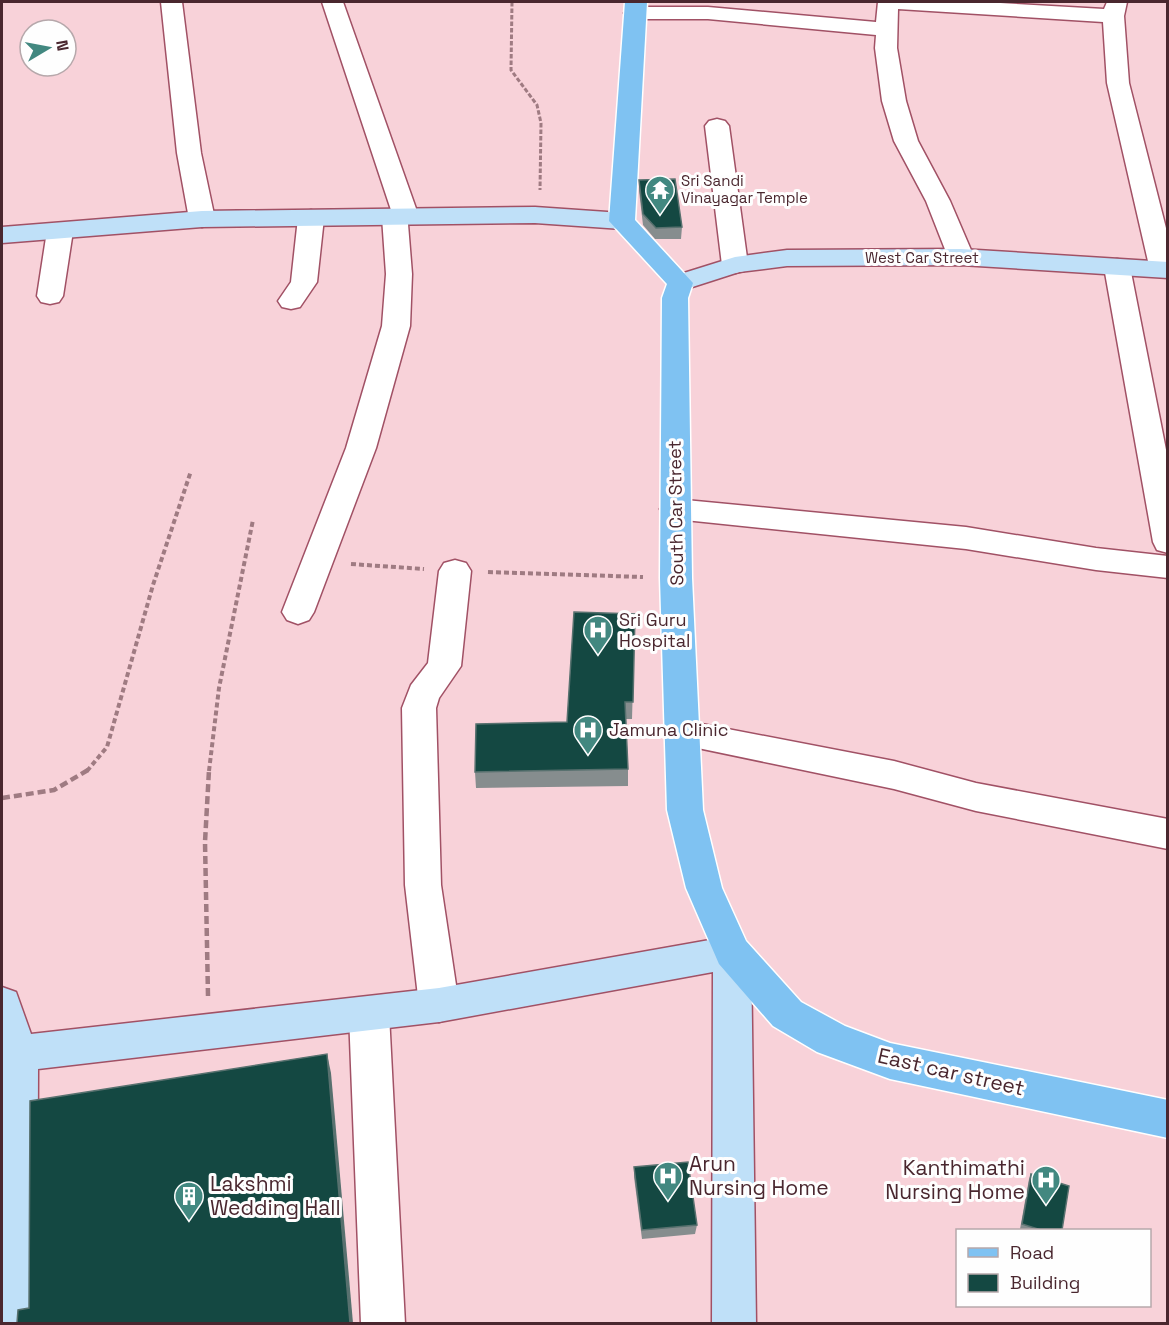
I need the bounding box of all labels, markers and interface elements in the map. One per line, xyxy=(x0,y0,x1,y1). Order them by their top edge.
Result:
north arrow xyxy=(18,18,78,78)
text: N xyxy=(51,38,74,53)
place label: Sri Sandi Vinayagar Temple xyxy=(681,171,808,207)
temple icon: Sri Sandi Vinayagar Temple xyxy=(644,174,676,216)
street label: West Car Street xyxy=(865,248,979,267)
street label: South Car Street xyxy=(663,440,688,586)
place label: Sri Guru Hospital xyxy=(619,608,690,652)
hospital icon: Sri Guru Hospital xyxy=(582,614,614,656)
hospital icon: Jamuna Clinic xyxy=(572,714,604,756)
place label: Jamuna Clinic xyxy=(609,718,729,741)
street label: East car street xyxy=(875,1042,1027,1102)
place label: Arun Nursing Home xyxy=(689,1150,829,1201)
place label: Kanthimathi Nursing Home xyxy=(885,1154,1025,1205)
hospital icon: Arun Nursing Home xyxy=(652,1160,684,1202)
hospital icon: Kanthimathi Nursing Home xyxy=(1030,1164,1062,1206)
place label: Lakshmi Wedding Hall xyxy=(210,1170,341,1221)
building icon: Lakshmi Wedding Hall xyxy=(173,1180,205,1222)
legend xyxy=(956,1229,1151,1307)
text: Road xyxy=(1010,1241,1054,1264)
text: Building xyxy=(1010,1271,1080,1294)

